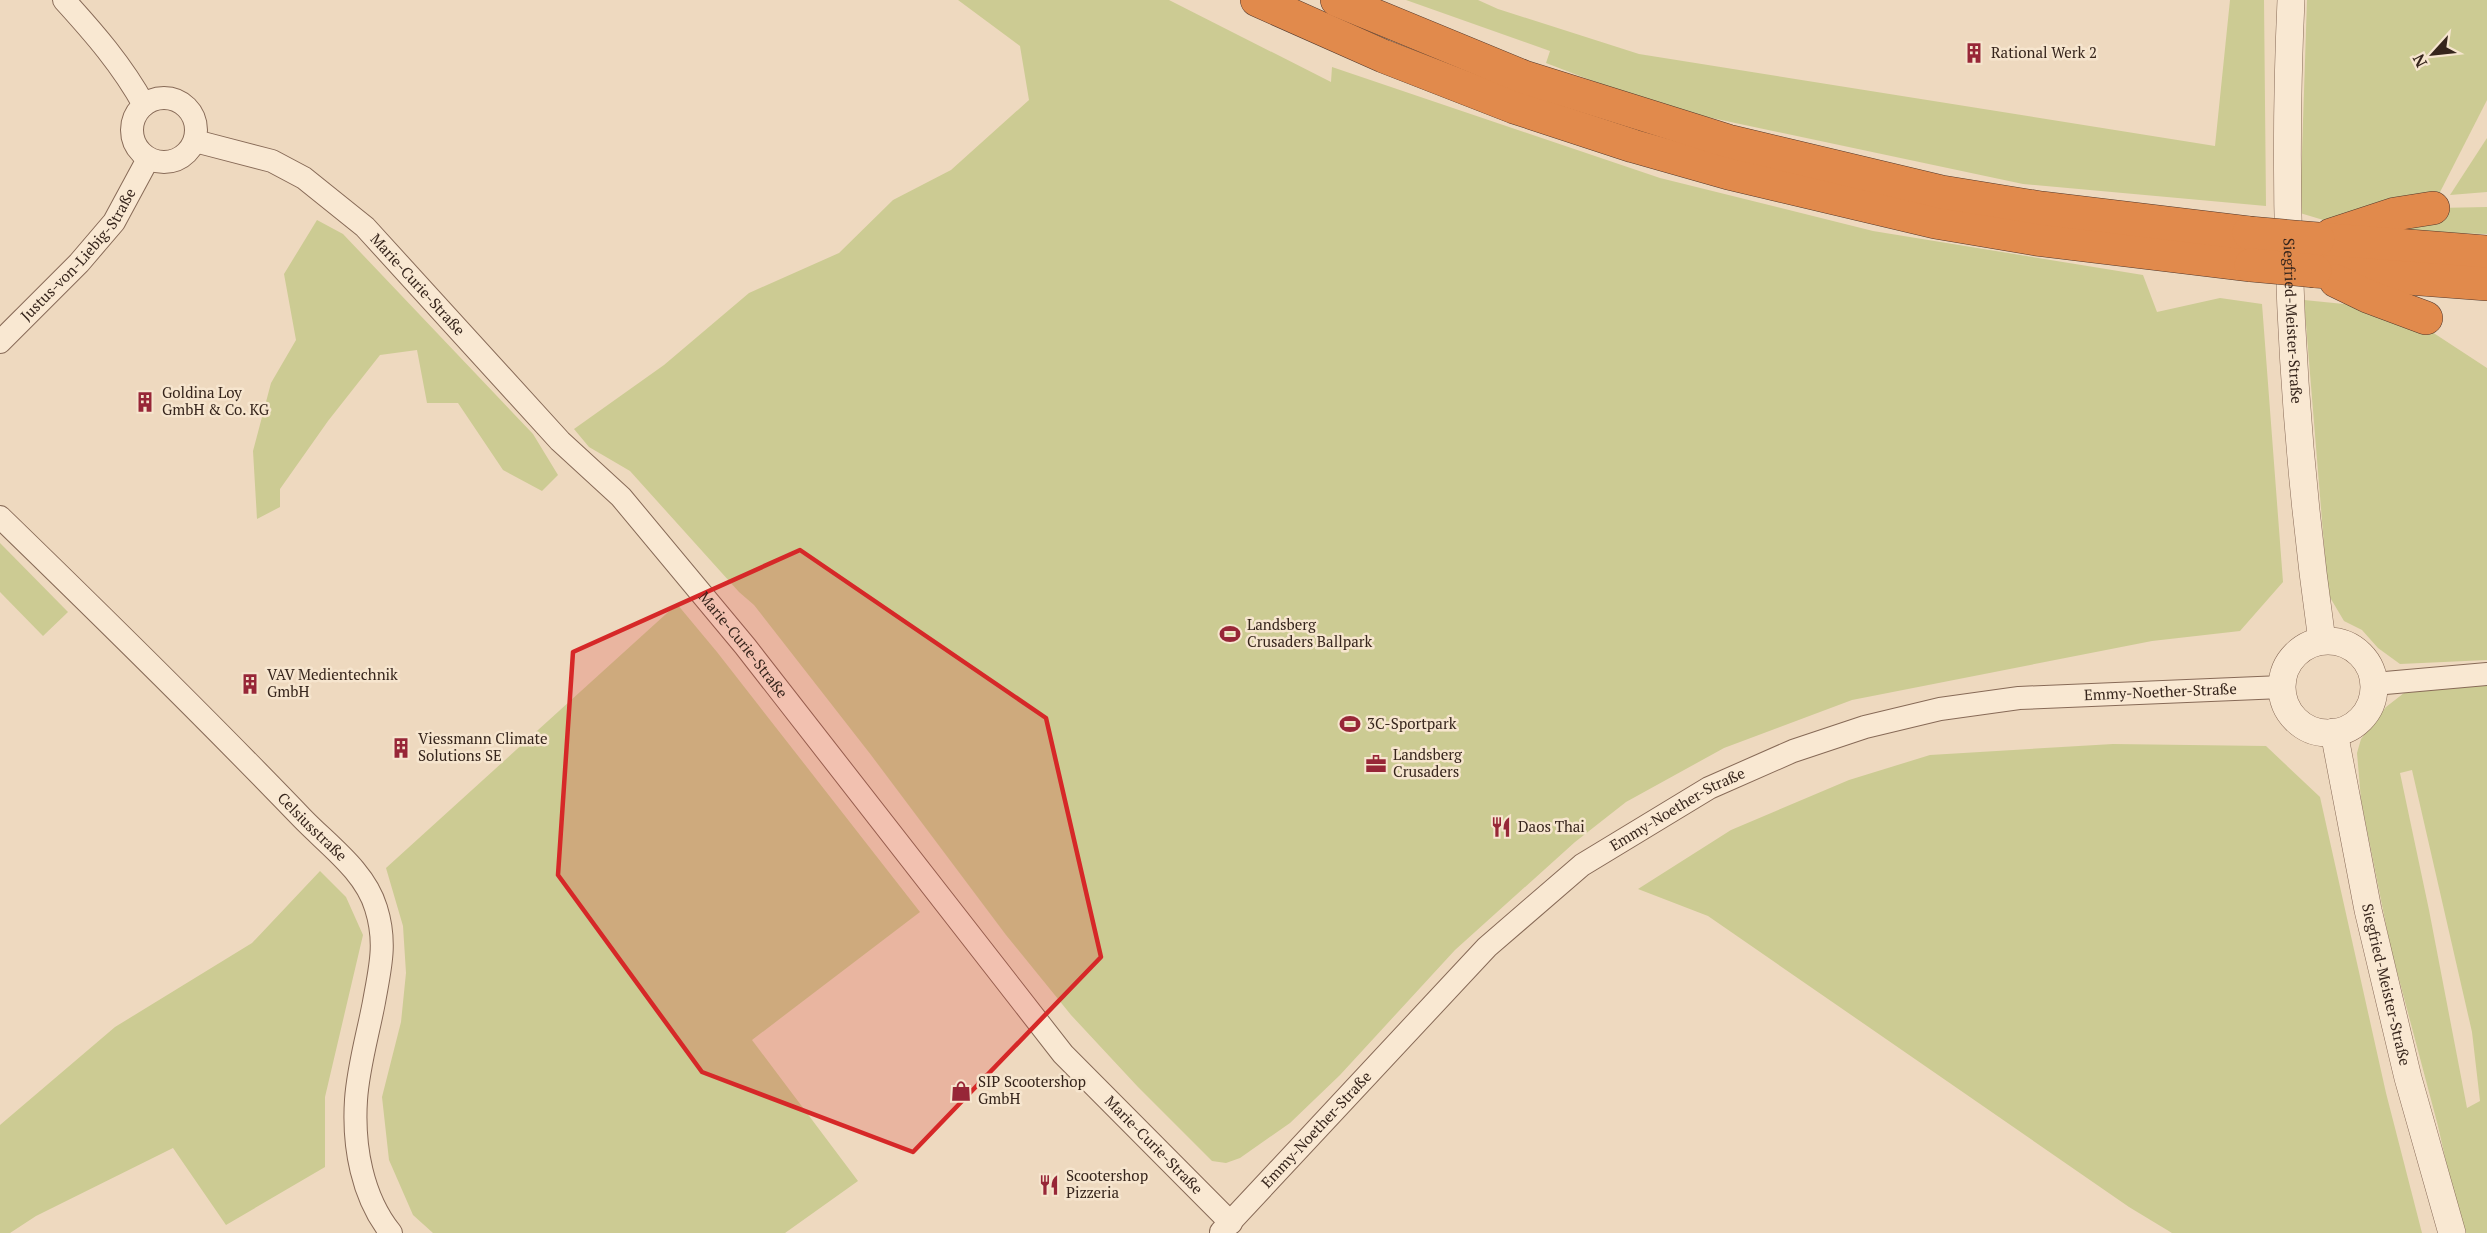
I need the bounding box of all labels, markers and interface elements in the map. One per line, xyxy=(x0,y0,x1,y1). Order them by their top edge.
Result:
north arrow xyxy=(2403,24,2463,84)
building icon: Rational Werk 2 xyxy=(1962,41,1986,65)
place label: Rational Werk 2 xyxy=(1991,42,2097,62)
text: N xyxy=(2407,50,2432,71)
street label: Justus-von-Liebig-Straße xyxy=(16,184,140,325)
street label: Marie-Curie-Straße xyxy=(367,229,470,339)
street label: Siegfried-Meister-Straße xyxy=(2279,238,2308,404)
place label: Goldina Loy GmbH & Co. KG xyxy=(162,382,270,419)
building icon: Goldina Loy GmbH & Co. KG xyxy=(133,390,157,414)
street label: Marie-Curie-Straße xyxy=(695,587,793,702)
place label: Landsberg Crusaders Ballpark xyxy=(1247,614,1373,651)
sports icon: Landsberg Crusaders Ballpark xyxy=(1218,622,1242,646)
place label: VAV Medientechnik GmbH xyxy=(267,664,398,701)
building icon: VAV Medientechnik GmbH xyxy=(238,672,262,696)
street label: Emmy-Noether-Straße xyxy=(2084,678,2237,704)
sports icon: 3C-Sportpark xyxy=(1338,712,1362,736)
place label: 3C-Sportpark xyxy=(1367,713,1457,733)
place label: Viessmann Climate Solutions SE xyxy=(418,728,548,765)
building icon: Viessmann Climate Solutions SE xyxy=(389,736,413,760)
place label: Landsberg Crusaders xyxy=(1393,744,1463,781)
office icon: Landsberg Crusaders xyxy=(1364,752,1388,776)
street label: Emmy-Noether-Straße xyxy=(1606,762,1748,855)
street label: Celsiusstraße xyxy=(274,788,352,865)
restaurant icon: Daos Thai xyxy=(1489,815,1513,839)
place label: Daos Thai xyxy=(1518,816,1585,836)
street label: Siegfried-Meister-Straße xyxy=(2358,902,2416,1068)
street label: Emmy-Noether-Straße xyxy=(1256,1066,1375,1192)
place label: SIP Scootershop GmbH xyxy=(978,1071,1086,1108)
shop icon: SIP Scootershop GmbH xyxy=(949,1079,973,1103)
street label: Marie-Curie-Straße xyxy=(1101,1091,1208,1198)
place label: Scootershop Pizzeria xyxy=(1066,1165,1148,1202)
restaurant icon: Scootershop Pizzeria xyxy=(1037,1173,1061,1197)

